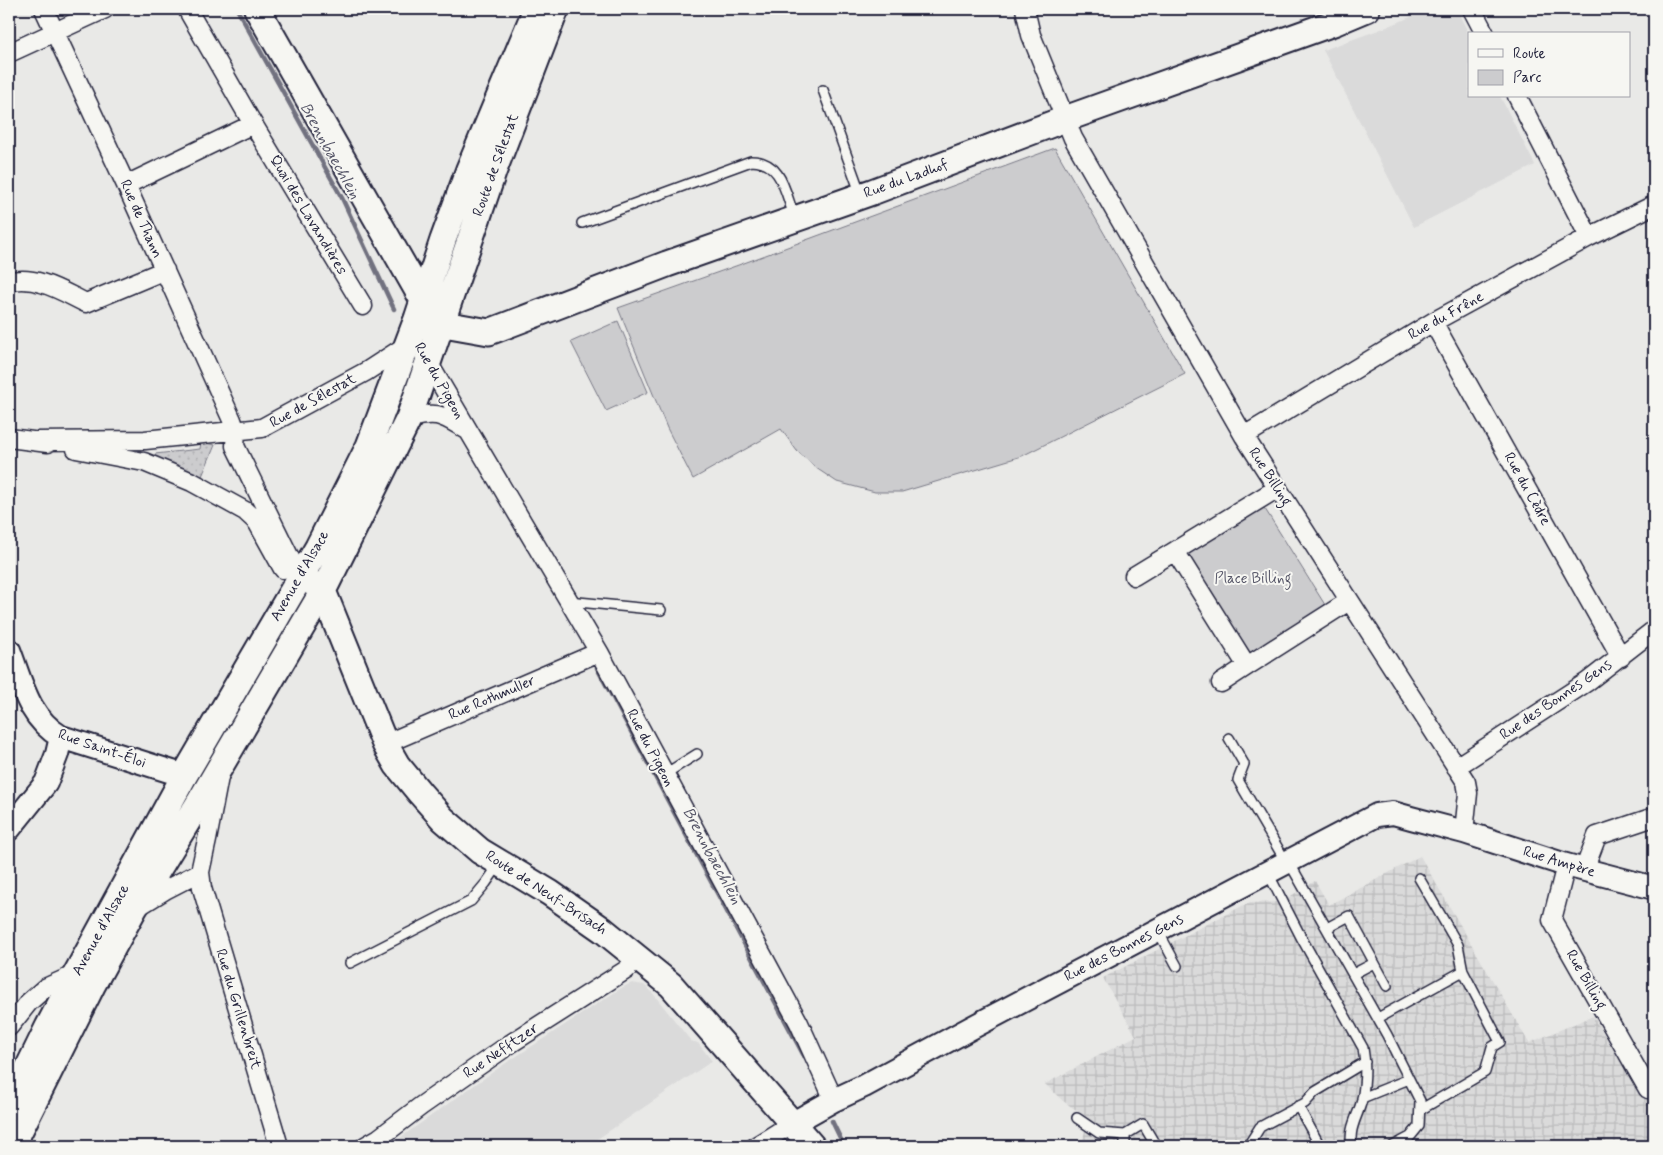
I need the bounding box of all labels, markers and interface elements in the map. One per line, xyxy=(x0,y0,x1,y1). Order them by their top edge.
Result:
legend xyxy=(1468,32,1630,98)
text: Route xyxy=(1513,44,1546,64)
text: Parc xyxy=(1513,68,1541,88)
water label: Brennbaechlein xyxy=(295,99,365,203)
street label: Route de Sélestat xyxy=(468,111,524,219)
street label: Quai des Lavandières xyxy=(264,151,352,279)
street label: Rue du Ladhof xyxy=(861,154,951,204)
street label: Rue de Thann xyxy=(115,177,167,261)
street label: Rue du Frêne xyxy=(1405,287,1487,345)
street label: Rue du Pigeon xyxy=(408,339,469,423)
street label: Rue de Sélestat xyxy=(266,369,360,433)
street label: Rue Billing xyxy=(1243,444,1296,511)
street label: Rue du Cèdre xyxy=(1499,449,1555,529)
street label: Avenue d'Alsace xyxy=(266,527,334,625)
park label: Place Billing xyxy=(1214,569,1292,590)
street label: Rue des Bonnes Gens xyxy=(1496,655,1616,745)
street label: Rue Rothmuller xyxy=(446,671,538,725)
street label: Rue du Pigeon xyxy=(620,706,679,791)
street label: Rue Saint-Éloi xyxy=(55,724,149,773)
water label: Brennbaechlein xyxy=(678,804,746,908)
street label: Rue Ampère xyxy=(1520,842,1598,882)
street label: Route de Neuf-Brisach xyxy=(481,846,611,940)
street label: Avenue d'Alsace xyxy=(68,881,134,979)
street label: Rue des Bonnes Gens xyxy=(1061,909,1187,987)
street label: Rue du Grillenbreit xyxy=(210,946,266,1072)
street label: Rue Billing xyxy=(1560,946,1611,1014)
street label: Rue Nefftzer xyxy=(459,1018,543,1084)

